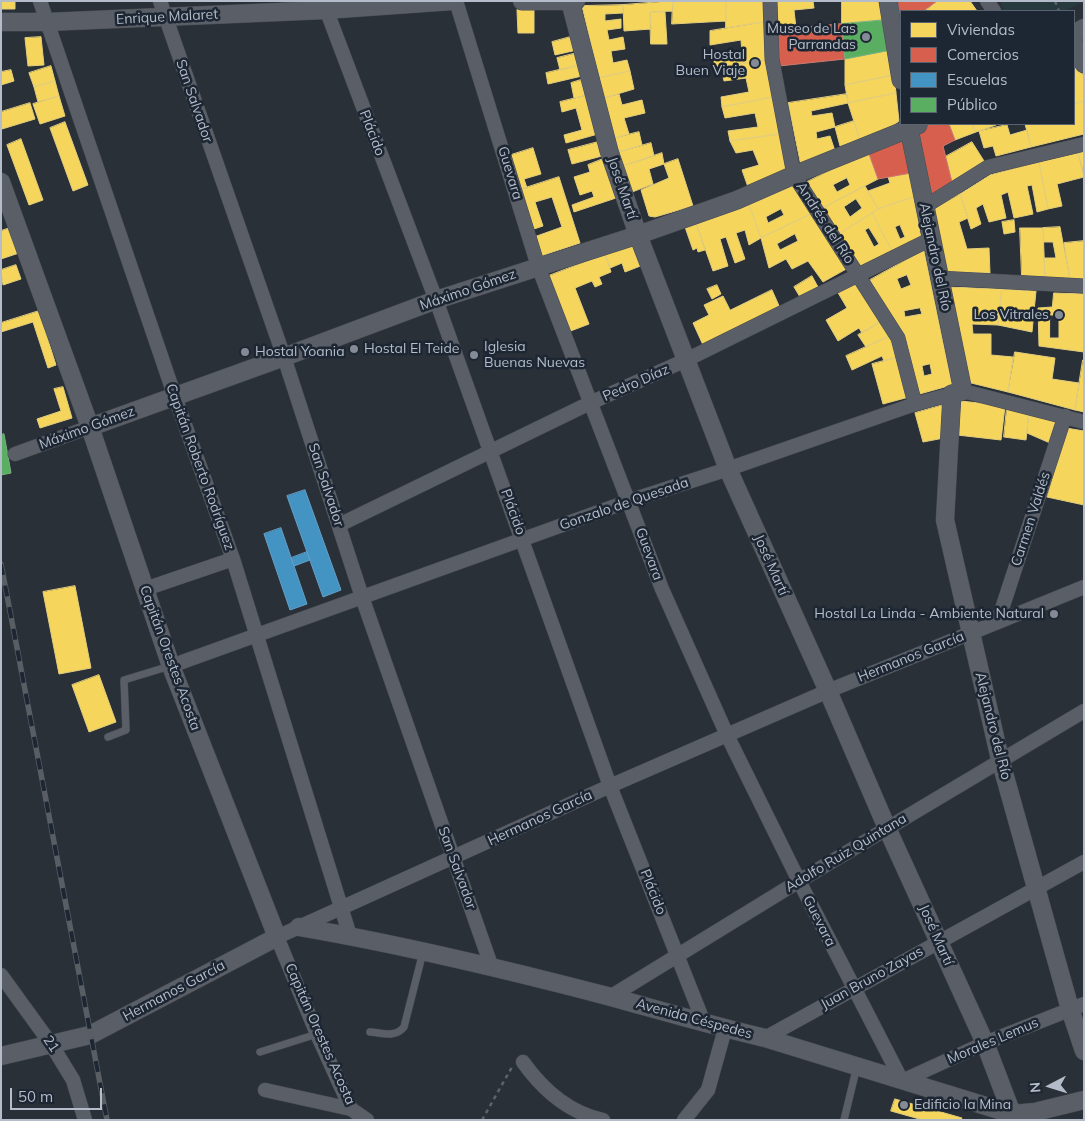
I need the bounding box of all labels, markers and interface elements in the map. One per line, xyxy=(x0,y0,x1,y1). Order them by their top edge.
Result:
street label: Enrique Malaret xyxy=(116,6,218,28)
legend xyxy=(900,10,1075,125)
text: Viviendas xyxy=(947,20,1015,39)
place label: Museo de Las Parrandas xyxy=(767,21,856,54)
marker: Museo de Las Parrandas xyxy=(860,31,872,43)
text: Comercios xyxy=(947,45,1019,64)
place label: Hostal Buen Viaje xyxy=(675,47,745,80)
street label: San Salvador xyxy=(172,57,216,145)
marker: Hostal Buen Viaje xyxy=(749,57,761,69)
text: Escuelas xyxy=(947,70,1007,89)
text: Público xyxy=(947,95,997,114)
street label: Plácido xyxy=(356,108,388,158)
street label: Guevara xyxy=(494,144,526,202)
street label: José Martí xyxy=(603,155,641,221)
street label: Andrés del Río xyxy=(792,179,858,267)
street label: Alejandro del Río xyxy=(915,201,955,313)
street label: Máximo Gómez xyxy=(418,266,518,314)
place label: Los Vitrales xyxy=(974,307,1049,323)
marker: Los Vitrales xyxy=(1053,309,1065,321)
place label: Iglesia Buenas Nuevas xyxy=(484,339,585,372)
place label: Hostal El Teide xyxy=(364,341,459,357)
marker: Hostal El Teide xyxy=(348,343,360,355)
place label: Hostal Yoania xyxy=(255,344,345,360)
marker: Hostal Yoania xyxy=(239,346,251,358)
marker: Iglesia Buenas Nuevas xyxy=(468,349,480,361)
street label: Pedro Díaz xyxy=(600,361,672,405)
street label: Capitán Roberto Rodríguez xyxy=(162,382,238,552)
street label: Máximo Gómez xyxy=(37,403,137,453)
street label: San Salvador xyxy=(305,441,347,529)
street label: Carmen Valdés xyxy=(1008,470,1054,568)
street label: Gonzalo de Quesada xyxy=(557,474,691,534)
street label: Plácido xyxy=(497,487,529,537)
street label: Guevara xyxy=(632,525,666,583)
street label: José Martí xyxy=(750,532,792,598)
street label: Capitán Orestes Acosta xyxy=(136,583,204,733)
place label: Hostal La Linda - Ambiente Natural xyxy=(814,606,1044,622)
marker: Hostal La Linda - Ambiente Natural xyxy=(1048,608,1060,620)
street label: Hermanos García xyxy=(855,628,967,686)
street label: Alejandro del Río xyxy=(972,670,1014,782)
street label: Hermanos García xyxy=(485,786,595,850)
street label: Adolfo Ruiz Quintana xyxy=(782,810,910,896)
street label: San Salvador xyxy=(434,824,480,912)
street label: Plácido xyxy=(636,867,670,917)
street label: Guevara xyxy=(799,893,839,949)
street label: José Martí xyxy=(915,902,957,968)
street label: Juan Bruno Zayas xyxy=(818,943,926,1013)
street label: Hermanos García xyxy=(120,957,228,1025)
street label: Capitán Orestes Acosta xyxy=(281,961,359,1107)
street label: Avenida Céspedes xyxy=(634,995,754,1043)
street label: Morales Lemus xyxy=(945,1014,1041,1068)
street label: 21 xyxy=(39,1032,63,1056)
north arrow xyxy=(1025,1061,1075,1111)
scale bar xyxy=(12,1078,105,1110)
text: N xyxy=(1026,1081,1044,1093)
text: 50 m xyxy=(18,1087,53,1106)
place label: Edificio la Mina xyxy=(914,1097,1011,1113)
marker: Edificio la Mina xyxy=(898,1099,910,1111)

